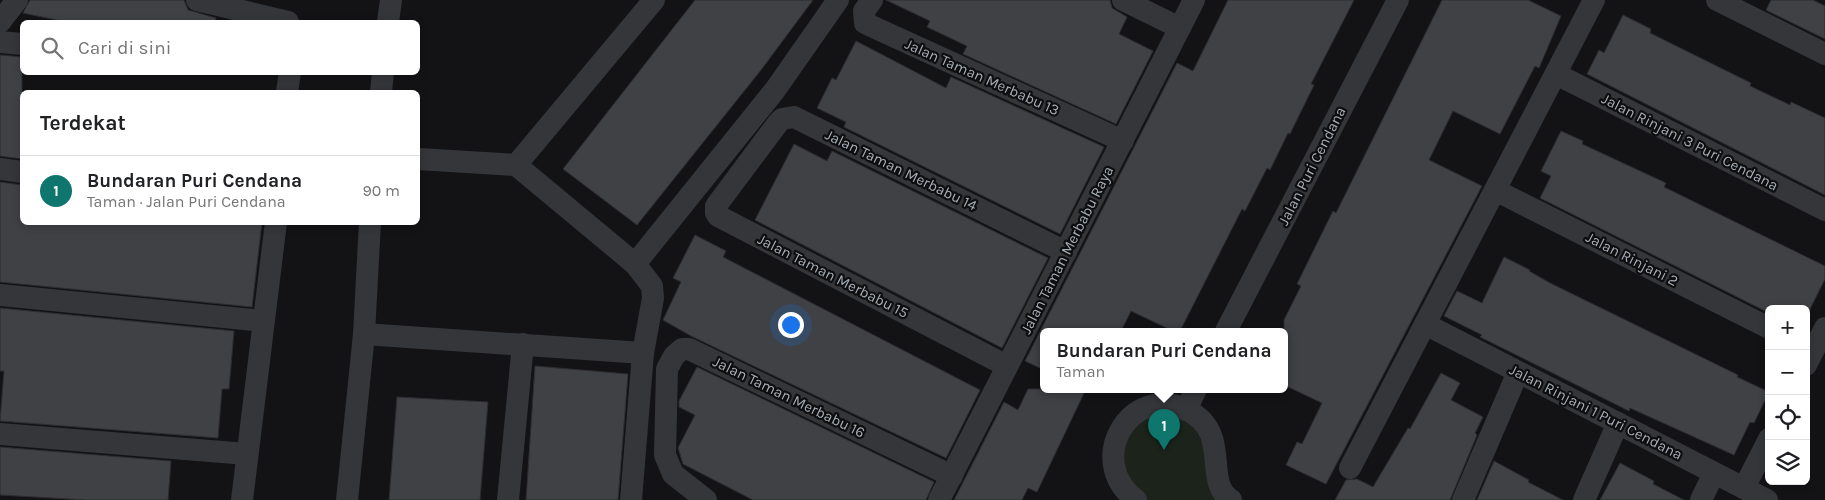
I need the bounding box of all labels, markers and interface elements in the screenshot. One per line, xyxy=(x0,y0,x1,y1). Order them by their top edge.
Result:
search box xyxy=(20,20,420,75)
icon: search xyxy=(38,34,66,62)
street label: Jalan Taman Merbabu 13 xyxy=(902,35,1062,119)
text: Cari di sini xyxy=(78,37,171,59)
street label: Jalan Rinjani 3 Puri Cendana xyxy=(1599,90,1781,194)
street label: Jalan Puri Cendana xyxy=(1274,104,1350,228)
text: Terdekat xyxy=(40,111,126,135)
street label: Jalan Taman Merbabu 14 xyxy=(822,125,980,215)
street label: Jalan Taman Merbabu Raya xyxy=(1017,163,1117,337)
text: Bundaran Puri Cendana xyxy=(87,170,302,192)
text: 1 xyxy=(53,181,59,200)
text: 90 m xyxy=(362,181,400,200)
text: Taman · Jalan Puri Cendana xyxy=(87,192,286,211)
street label: Jalan Rinjani 2 xyxy=(1583,228,1681,290)
street label: Jalan Taman Merbabu 15 xyxy=(755,230,911,322)
map controls xyxy=(1765,305,1810,485)
button: + xyxy=(1765,305,1810,350)
your location xyxy=(778,312,804,338)
popup xyxy=(1040,328,1288,393)
text: Bundaran Puri Cendana xyxy=(1056,340,1272,362)
button: − xyxy=(1765,350,1810,395)
street label: Jalan Taman Merbabu 16 xyxy=(710,352,868,442)
street label: Jalan Rinjani 1 Puri Cendana xyxy=(1506,360,1686,464)
text: Taman xyxy=(1056,362,1105,381)
button: locate xyxy=(1765,395,1810,440)
pin: 1 xyxy=(1148,409,1180,450)
button: layers xyxy=(1765,440,1810,485)

